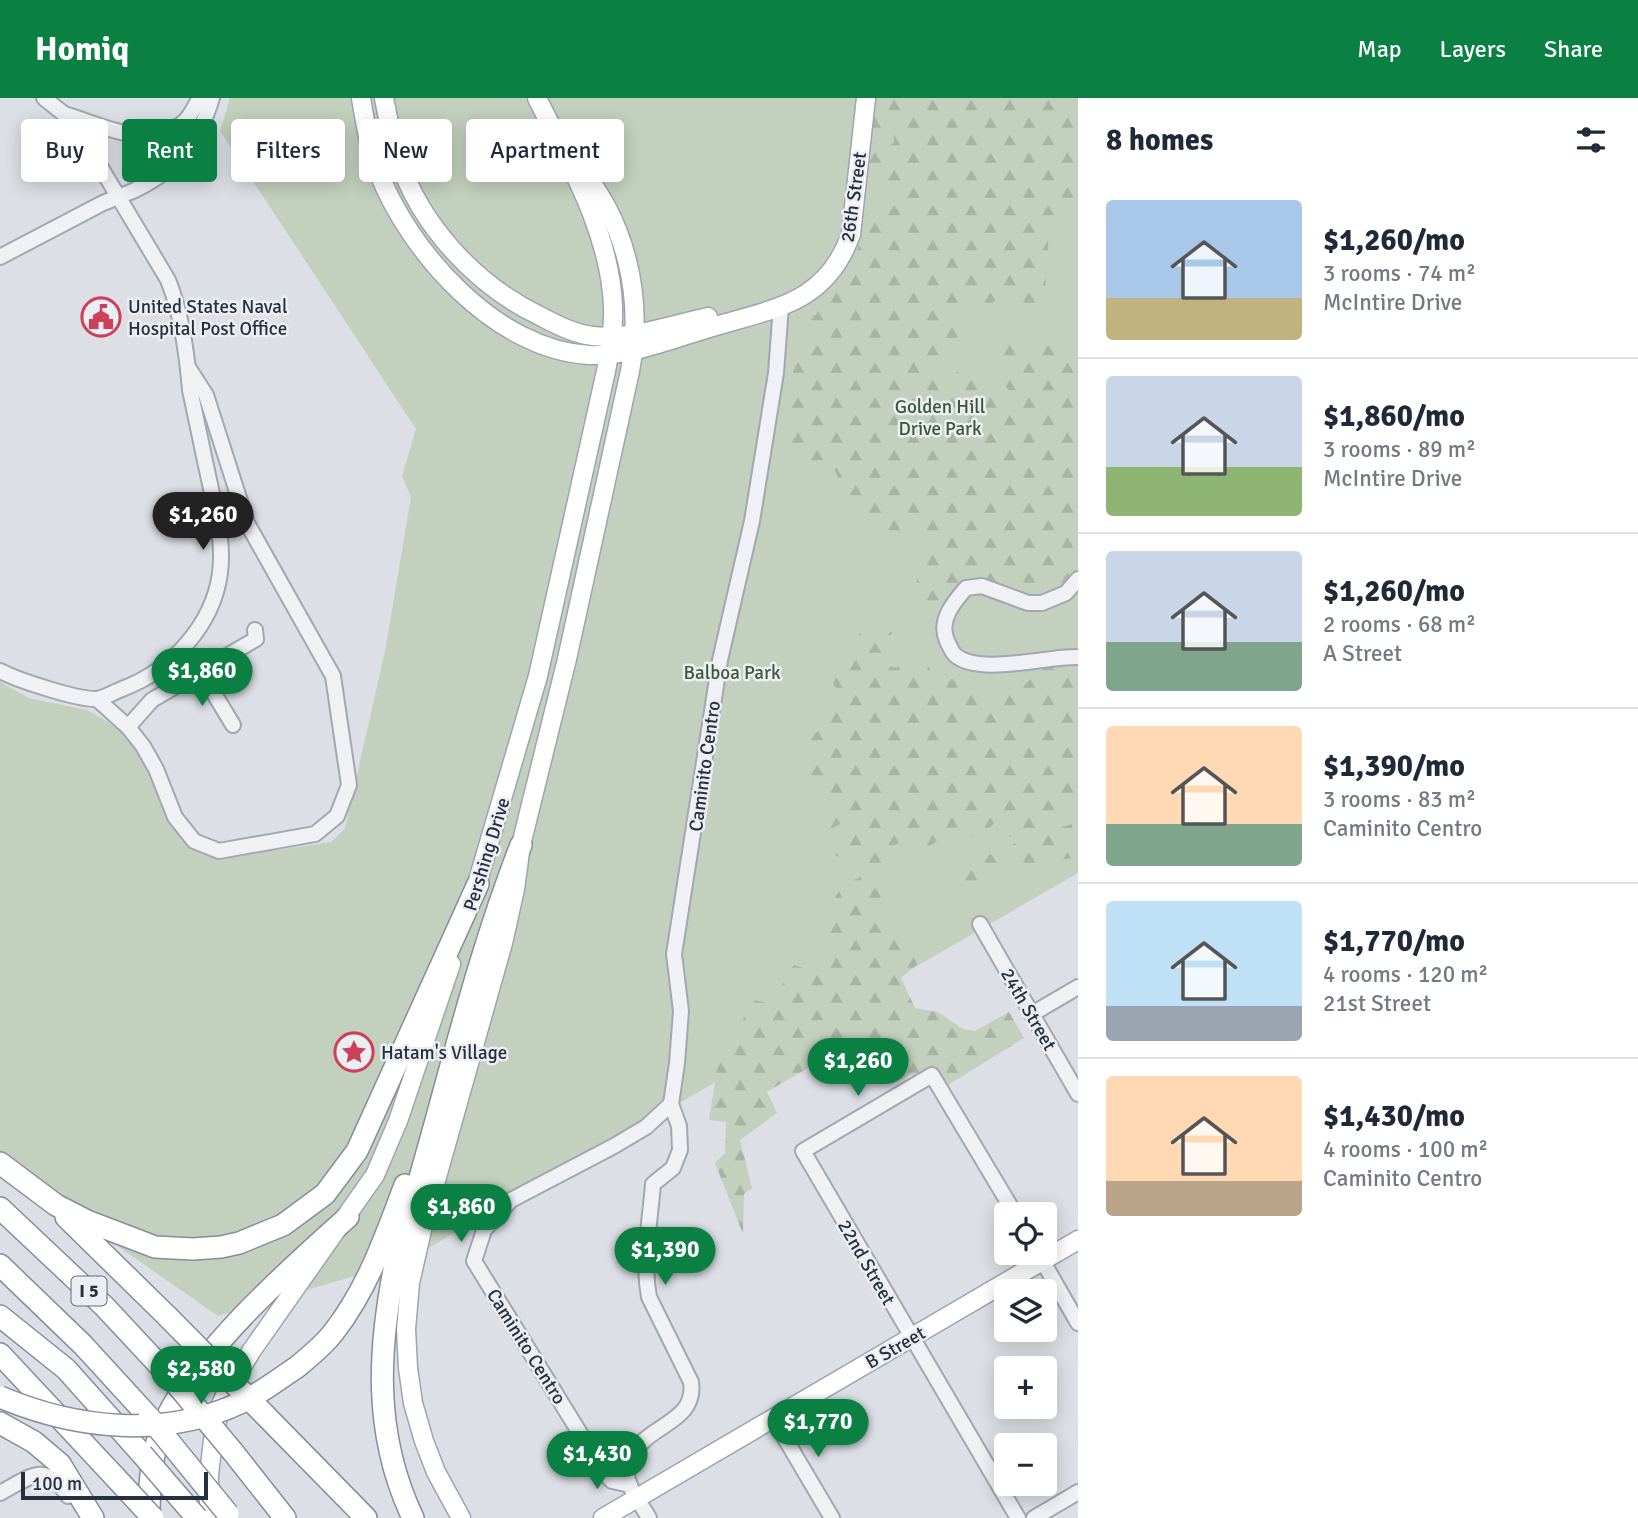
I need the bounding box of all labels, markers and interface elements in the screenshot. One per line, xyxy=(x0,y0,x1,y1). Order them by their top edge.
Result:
text: Homiq xyxy=(35,29,129,70)
text: Map xyxy=(1357,34,1402,64)
text: Layers xyxy=(1440,34,1506,64)
text: Share xyxy=(1544,34,1603,64)
chip: Buy xyxy=(21,119,108,182)
chip: Rent xyxy=(122,119,217,182)
chip: Filters xyxy=(231,119,345,182)
chip: New xyxy=(359,119,452,182)
chip: Apartment xyxy=(466,119,624,182)
icon: filters xyxy=(1572,121,1610,159)
text: 8 homes xyxy=(1106,122,1213,159)
street label: 26th Street xyxy=(836,150,872,244)
text: $1,260/mo xyxy=(1323,222,1465,259)
icon: home xyxy=(1162,228,1246,312)
text: 3 rooms · 74 m² xyxy=(1323,259,1476,288)
text: McIntire Drive xyxy=(1323,288,1462,317)
place label: United States Naval Hospital Post Office xyxy=(128,295,288,341)
public building icon: United States Naval Hospital Post Office xyxy=(80,296,122,338)
park label: Golden Hill Drive Park xyxy=(895,395,985,441)
text: $1,860/mo xyxy=(1323,398,1465,435)
icon: home xyxy=(1162,404,1246,488)
text: 3 rooms · 89 m² xyxy=(1323,435,1476,464)
text: McIntire Drive xyxy=(1323,464,1462,493)
pin: $1,260 xyxy=(146,492,260,552)
text: $1,260 xyxy=(169,500,237,529)
text: $1,260/mo xyxy=(1323,573,1465,610)
icon: home xyxy=(1162,579,1246,663)
text: 2 rooms · 68 m² xyxy=(1323,610,1476,639)
text: A Street xyxy=(1323,639,1402,668)
pin: $1,860 xyxy=(145,648,259,708)
text: $1,860 xyxy=(168,656,236,685)
park label: Balboa Park xyxy=(684,661,781,685)
street label: Caminito Centro xyxy=(684,699,726,833)
text: $1,390/mo xyxy=(1323,748,1465,785)
icon: home xyxy=(1162,754,1246,838)
text: 3 rooms · 83 m² xyxy=(1323,785,1476,814)
street label: Pershing Drive xyxy=(458,795,516,914)
text: Caminito Centro xyxy=(1323,814,1482,843)
text: $1,770/mo xyxy=(1323,923,1465,960)
icon: home xyxy=(1162,929,1246,1013)
text: 4 rooms · 120 m² xyxy=(1323,960,1488,989)
street label: 24th Street xyxy=(995,964,1062,1055)
text: 21st Street xyxy=(1323,989,1431,1018)
place icon: Hatam's Village xyxy=(333,1031,375,1073)
pin: $1,260 xyxy=(801,1038,915,1098)
place label: Hatam's Village xyxy=(381,1041,507,1065)
text: $1,260 xyxy=(824,1046,892,1075)
text: $1,430/mo xyxy=(1323,1098,1465,1135)
icon: home xyxy=(1162,1104,1246,1188)
text: 4 rooms · 100 m² xyxy=(1323,1135,1488,1164)
text: Caminito Centro xyxy=(1323,1164,1482,1193)
pin: $1,860 xyxy=(404,1184,518,1244)
text: $1,860 xyxy=(427,1192,495,1221)
map controls xyxy=(994,1202,1057,1496)
button: locate xyxy=(994,1202,1057,1265)
street label: 22nd Street xyxy=(832,1216,900,1310)
pin: $1,390 xyxy=(608,1228,722,1287)
text: $1,390 xyxy=(631,1235,699,1264)
road number: I 5 xyxy=(72,1276,106,1306)
button: layers xyxy=(994,1279,1057,1342)
street label: Caminito Centro xyxy=(481,1284,571,1409)
street label: B Street xyxy=(861,1321,930,1375)
pin: $2,580 xyxy=(144,1346,258,1406)
text: $2,580 xyxy=(167,1354,235,1383)
button: + xyxy=(994,1356,1057,1419)
pin: $1,770 xyxy=(761,1400,875,1459)
text: $1,770 xyxy=(784,1407,852,1436)
pin: $1,430 xyxy=(540,1432,654,1491)
button: − xyxy=(994,1433,1057,1496)
text: $1,430 xyxy=(563,1439,631,1468)
scale bar xyxy=(21,1469,208,1501)
text: 100 m xyxy=(32,1472,82,1496)

